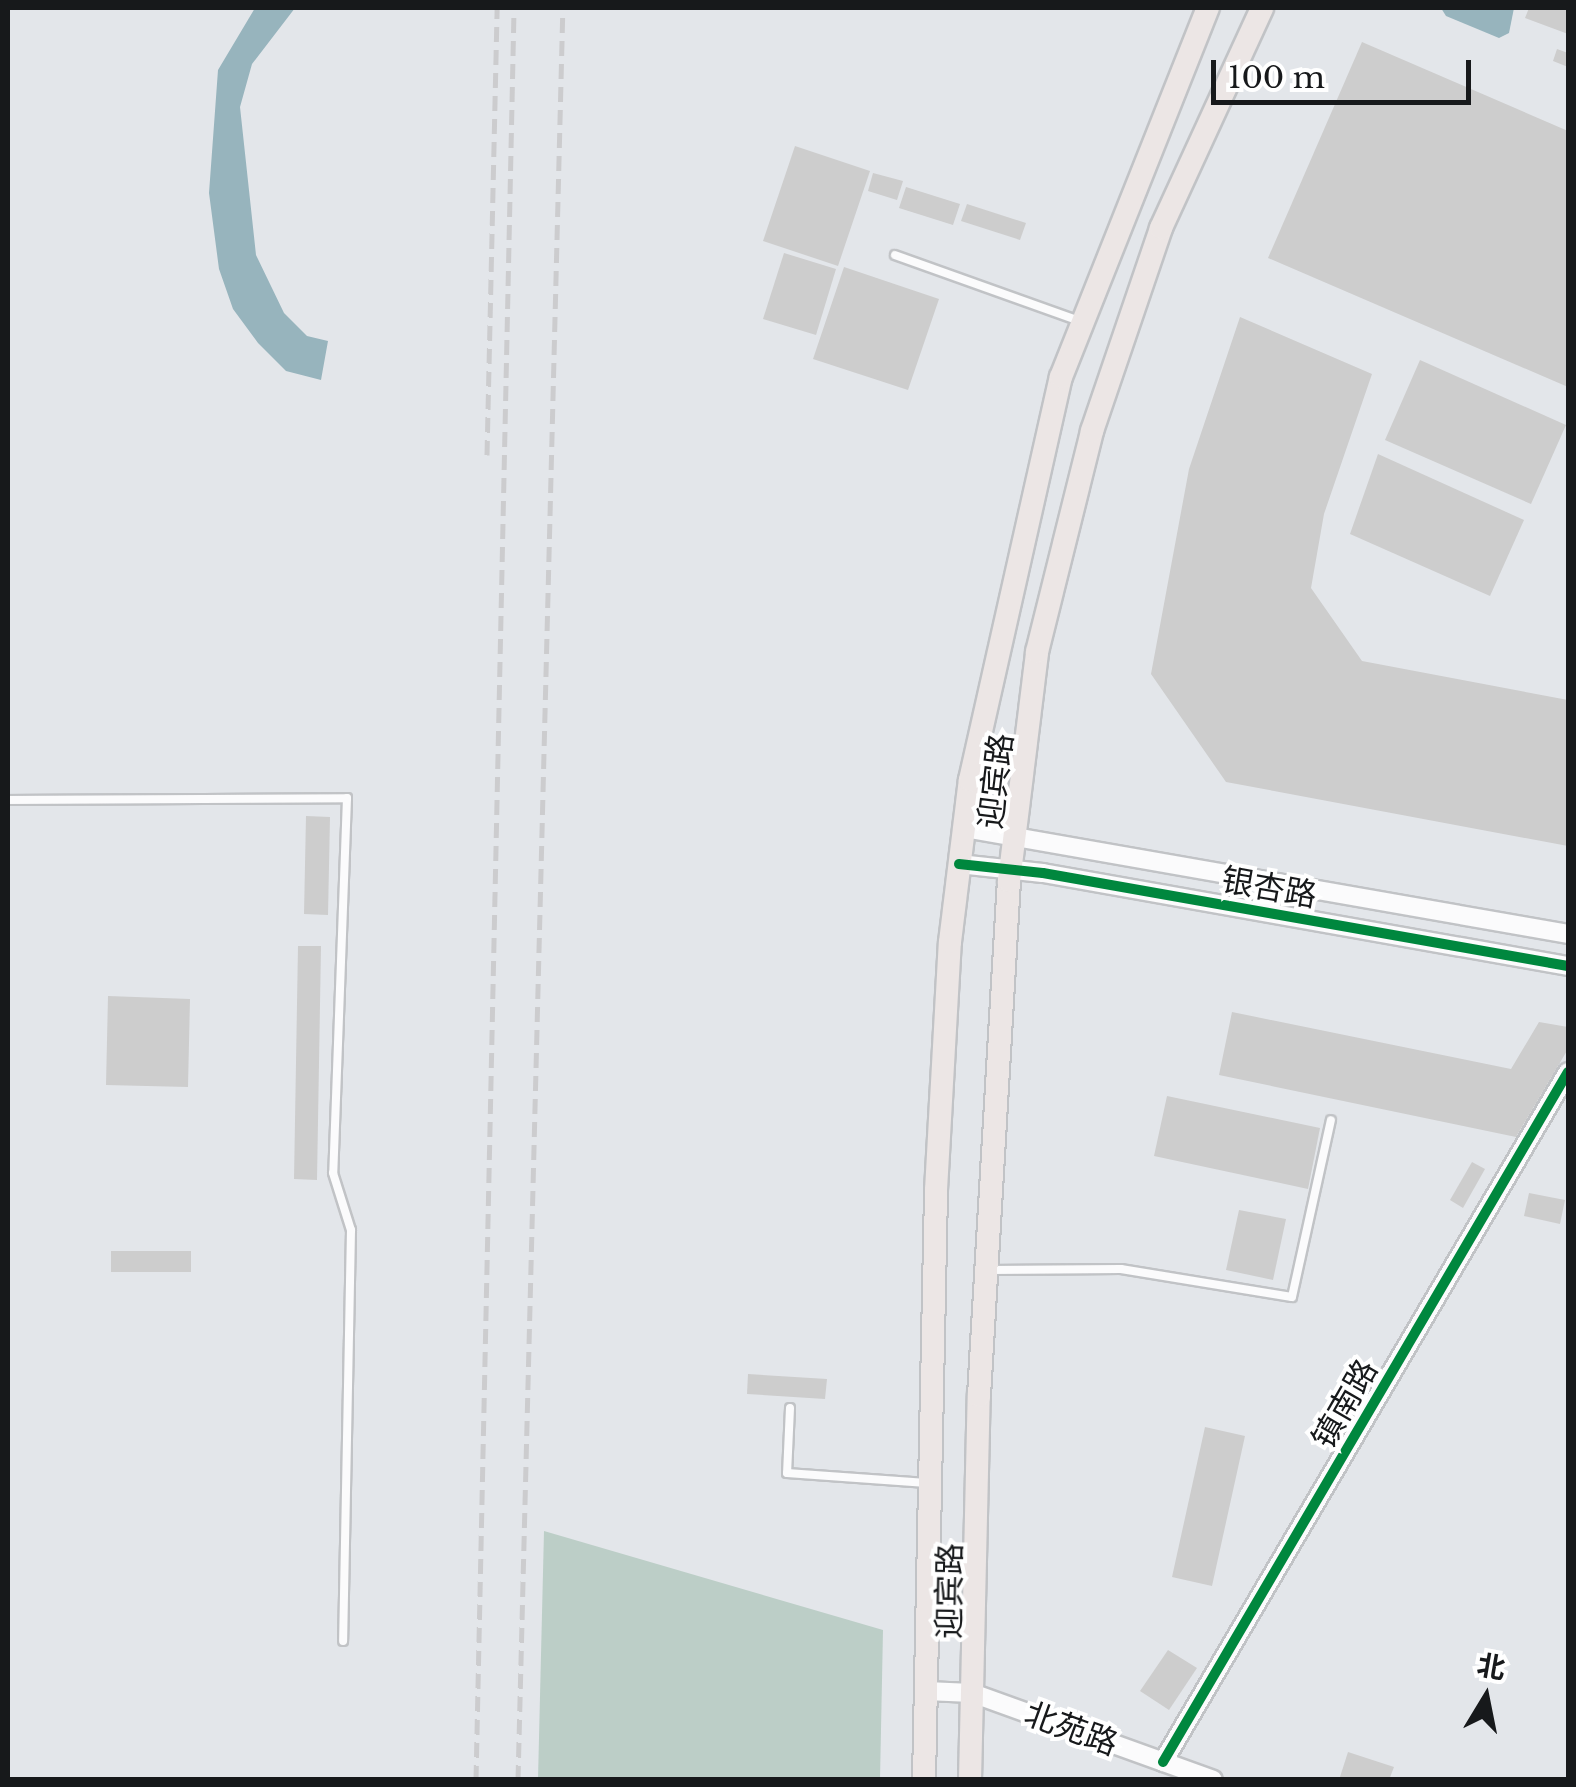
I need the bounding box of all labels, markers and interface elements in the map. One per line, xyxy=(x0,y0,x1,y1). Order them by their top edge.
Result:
scale bar xyxy=(1216,40,1476,102)
text: 100 m xyxy=(1228,59,1325,96)
street label: 迎宾路 xyxy=(971,731,1021,831)
street label: 银杏路 xyxy=(1218,861,1320,915)
street label: 镇南路 xyxy=(1304,1353,1386,1455)
street label: 迎宾路 xyxy=(930,1543,970,1639)
north arrow xyxy=(1436,1647,1536,1747)
text: 北 xyxy=(1474,1647,1508,1687)
street label: 北苑路 xyxy=(1019,1695,1123,1763)

